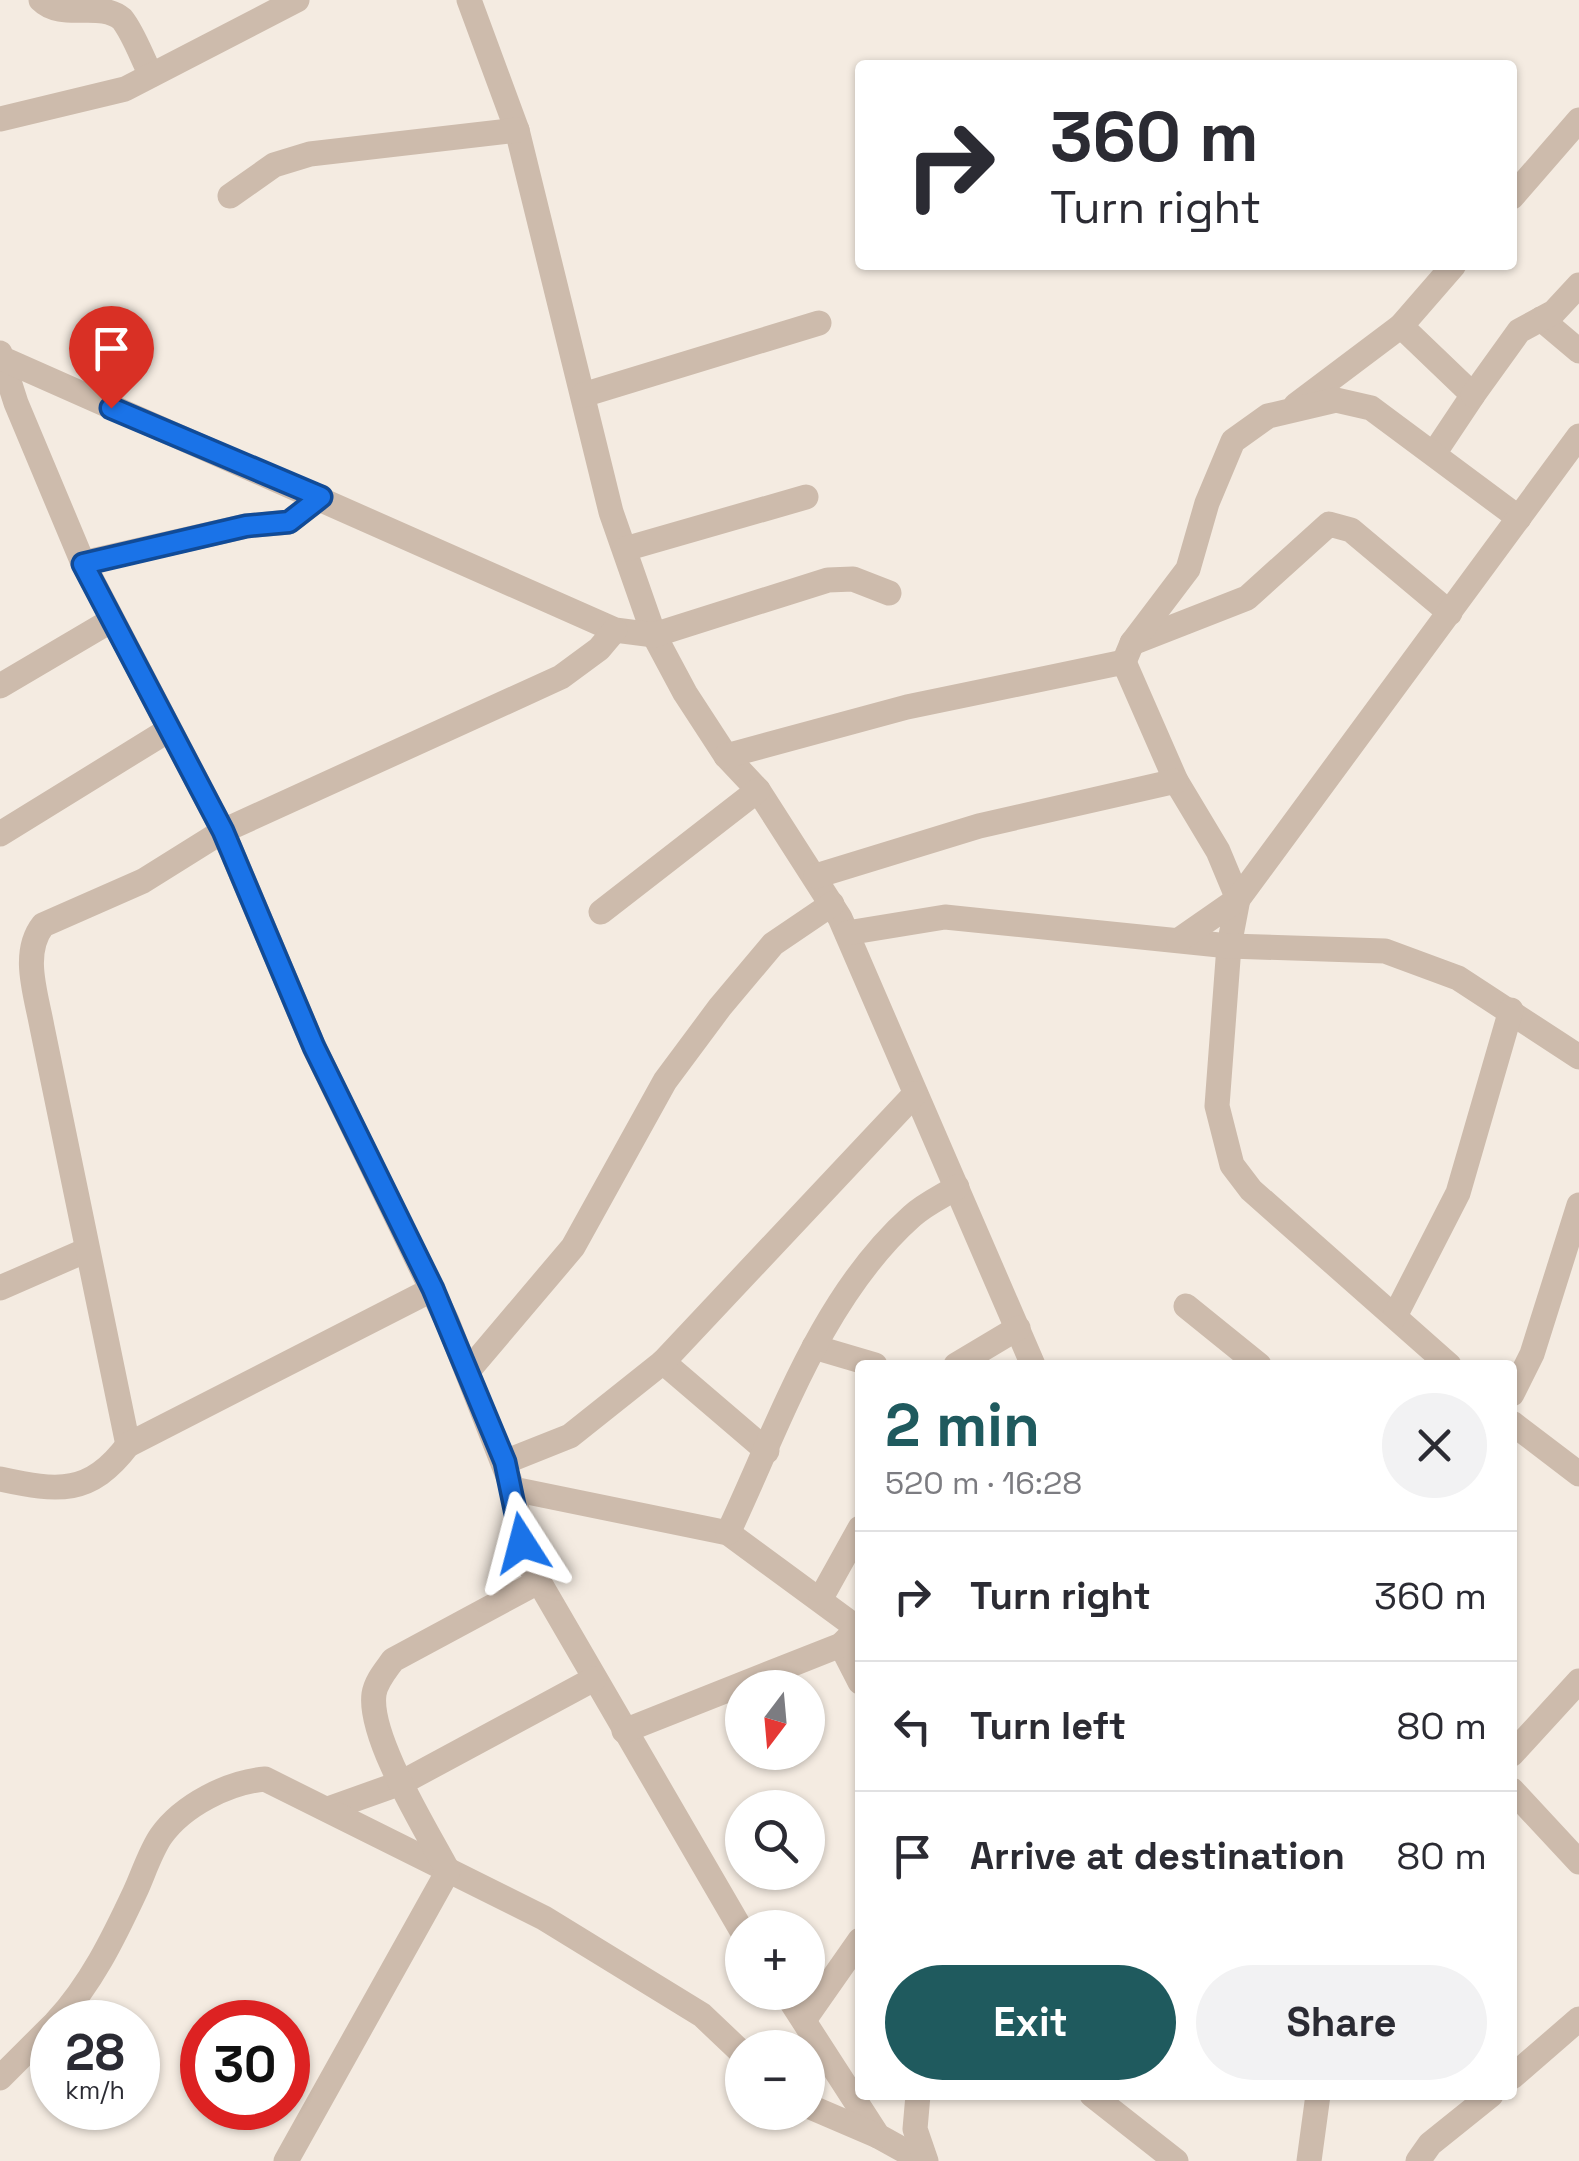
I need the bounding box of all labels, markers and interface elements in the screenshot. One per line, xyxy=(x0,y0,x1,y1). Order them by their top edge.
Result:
text: 360 m xyxy=(1050,92,1259,181)
icon: right xyxy=(885,100,1015,230)
text: Turn right xyxy=(1050,179,1261,236)
pin xyxy=(69,306,154,409)
icon: arrive xyxy=(84,321,139,376)
text: 2 min xyxy=(885,1387,1040,1464)
button: close xyxy=(1382,1393,1487,1498)
text: 520 m · 16:28 xyxy=(885,1463,1082,1503)
position arrow xyxy=(470,1491,574,1595)
icon: right xyxy=(885,1569,940,1624)
text: Turn right xyxy=(970,1572,1151,1620)
text: 360 m xyxy=(1374,1572,1487,1620)
north arrow xyxy=(725,1670,825,1770)
map controls xyxy=(725,1670,825,2130)
icon: left xyxy=(885,1699,940,1754)
text: Turn left xyxy=(970,1702,1126,1750)
text: 80 m xyxy=(1397,1702,1487,1750)
button: search xyxy=(725,1790,825,1890)
icon: arrive xyxy=(885,1829,940,1884)
text: Arrive at destination xyxy=(970,1832,1345,1880)
text: 80 m xyxy=(1397,1832,1487,1880)
button: + xyxy=(725,1910,825,2010)
button: Exit xyxy=(885,1965,1176,2080)
button: Share xyxy=(1196,1965,1487,2080)
speed limit sign: 30 xyxy=(180,2000,310,2130)
text: 28 xyxy=(65,2021,125,2085)
button: − xyxy=(725,2030,825,2130)
text: km/h xyxy=(65,2074,125,2106)

